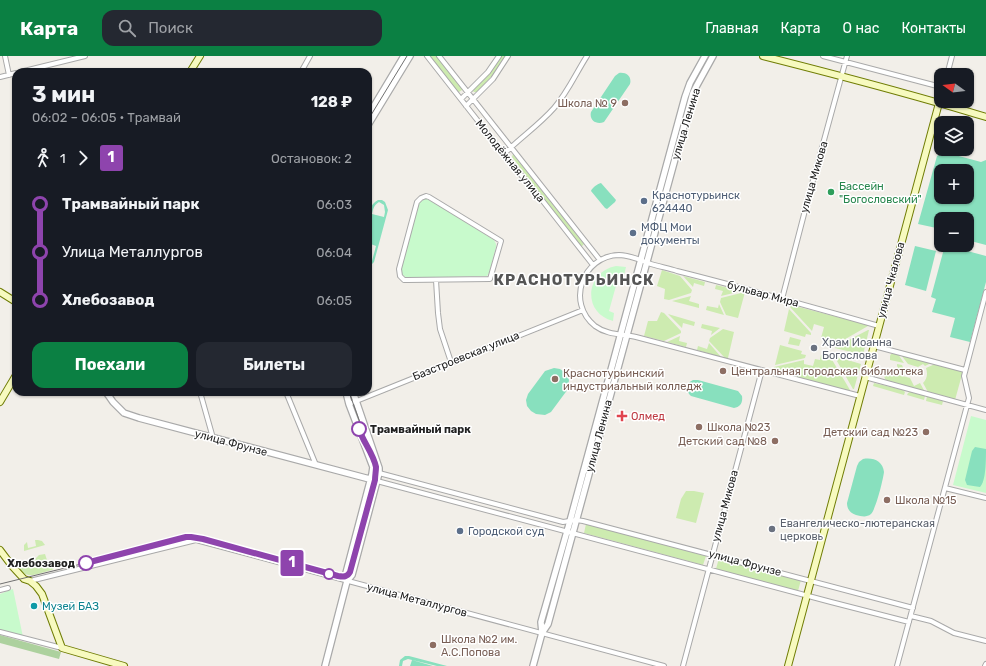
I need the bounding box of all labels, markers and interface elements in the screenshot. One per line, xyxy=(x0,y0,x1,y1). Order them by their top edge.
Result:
search box xyxy=(102,10,382,46)
text: Карта xyxy=(20,17,78,40)
icon: search xyxy=(116,17,138,39)
text: Поиск xyxy=(148,19,193,37)
text: Главная xyxy=(705,20,759,37)
text: Карта xyxy=(781,20,821,37)
text: О нас xyxy=(843,20,879,37)
text: Контакты xyxy=(901,20,966,37)
north arrow xyxy=(934,68,974,108)
map controls xyxy=(934,68,974,252)
text: 3 мин xyxy=(32,81,95,108)
street label: улица Ленина xyxy=(669,87,703,161)
text: 128 ₽ xyxy=(311,93,352,111)
place label: Школа № 9 xyxy=(558,97,617,110)
marker: Школа № 9 xyxy=(620,98,630,108)
text: 06:02 – 06:05 · Трамвай xyxy=(32,110,181,125)
button: layers xyxy=(934,116,974,156)
street label: Молодёжная улица xyxy=(473,117,547,205)
street label: улица Микова xyxy=(798,140,830,214)
icon: walk xyxy=(32,147,54,169)
icon: forward xyxy=(72,147,94,169)
text: 1 xyxy=(108,149,115,166)
text: 1 xyxy=(60,151,66,166)
text: Остановок: 2 xyxy=(271,151,352,166)
button: + xyxy=(934,164,974,204)
place label: Бассейн "Богословский" xyxy=(839,180,922,206)
marker: Бассейн "Богословский" xyxy=(826,187,836,197)
place label: Краснотурьинск 624440 xyxy=(652,189,740,215)
text: Трамвайный парк xyxy=(62,195,200,213)
marker: Краснотурьинск 624440 xyxy=(639,196,649,206)
text: 06:03 xyxy=(317,197,352,212)
button: − xyxy=(934,212,974,252)
place label: МФЦ Мои документы xyxy=(641,221,700,247)
marker: МФЦ Мои документы xyxy=(628,228,638,238)
street label: улица Чкалова xyxy=(875,240,907,320)
text: Улица Металлургов xyxy=(62,243,203,261)
text: 06:04 xyxy=(316,245,352,260)
district label: КРАСНОТУРЬИНСК xyxy=(494,271,654,289)
street label: бульвар Мира xyxy=(726,278,800,310)
text: Хлебозавод xyxy=(62,291,154,309)
text: 06:05 xyxy=(317,293,352,308)
street label: Базстроевская улица xyxy=(411,329,521,383)
place label: Храм Иоанна Богослова xyxy=(822,336,892,362)
button: Поехали xyxy=(32,342,188,388)
button: Билеты xyxy=(196,342,352,388)
marker: Храм Иоанна Богослова xyxy=(809,343,819,353)
place label: Центральная городская библиотека xyxy=(731,365,923,378)
marker: Центральная городская библиотека xyxy=(718,366,728,376)
place label: Краснотурьинский индустриальный колледж xyxy=(563,367,702,393)
marker: Краснотурьинский индустриальный колледж xyxy=(550,374,560,384)
street label: улица Ленина xyxy=(583,398,615,474)
marker: Олмед xyxy=(616,410,628,422)
place label: Олмед xyxy=(631,410,665,423)
marker: Трамвайный парк xyxy=(351,421,367,437)
place label: Школа №23 xyxy=(707,421,771,434)
marker: Школа №23 xyxy=(694,422,704,432)
place label: Трамвайный парк xyxy=(370,423,471,436)
place label: Детский сад №23 xyxy=(823,426,918,439)
street label: улица Фрунзе xyxy=(193,427,269,459)
marker: Детский сад №23 xyxy=(921,427,931,437)
place label: Детский сад №8 xyxy=(678,435,767,448)
marker: Детский сад №8 xyxy=(770,436,780,446)
street label: улица Микова xyxy=(709,469,741,543)
place label: Школа №15 xyxy=(895,494,957,507)
marker: Школа №15 xyxy=(882,495,892,505)
place label: Евангелическо-лютеранская церковь xyxy=(780,517,935,543)
marker: Евангелическо-лютеранская церковь xyxy=(767,524,777,534)
place label: Городской суд xyxy=(468,525,545,538)
marker: Городской суд xyxy=(455,526,465,536)
street label: улица Фрунзе xyxy=(707,547,783,579)
line badge: 1 xyxy=(279,550,305,576)
text: 1 xyxy=(289,554,295,571)
marker: Хлебозавод xyxy=(78,555,94,571)
place label: Хлебозавод xyxy=(7,557,75,570)
unlabelled marker xyxy=(323,568,335,580)
street label: улица Металлургов xyxy=(365,580,469,620)
place label: Музей БАЗ xyxy=(42,600,99,613)
marker: Музей БАЗ xyxy=(29,601,39,611)
place label: Школа №2 им. А.С.Попова xyxy=(441,633,518,659)
marker: Школа №2 им. А.С.Попова xyxy=(428,640,438,650)

